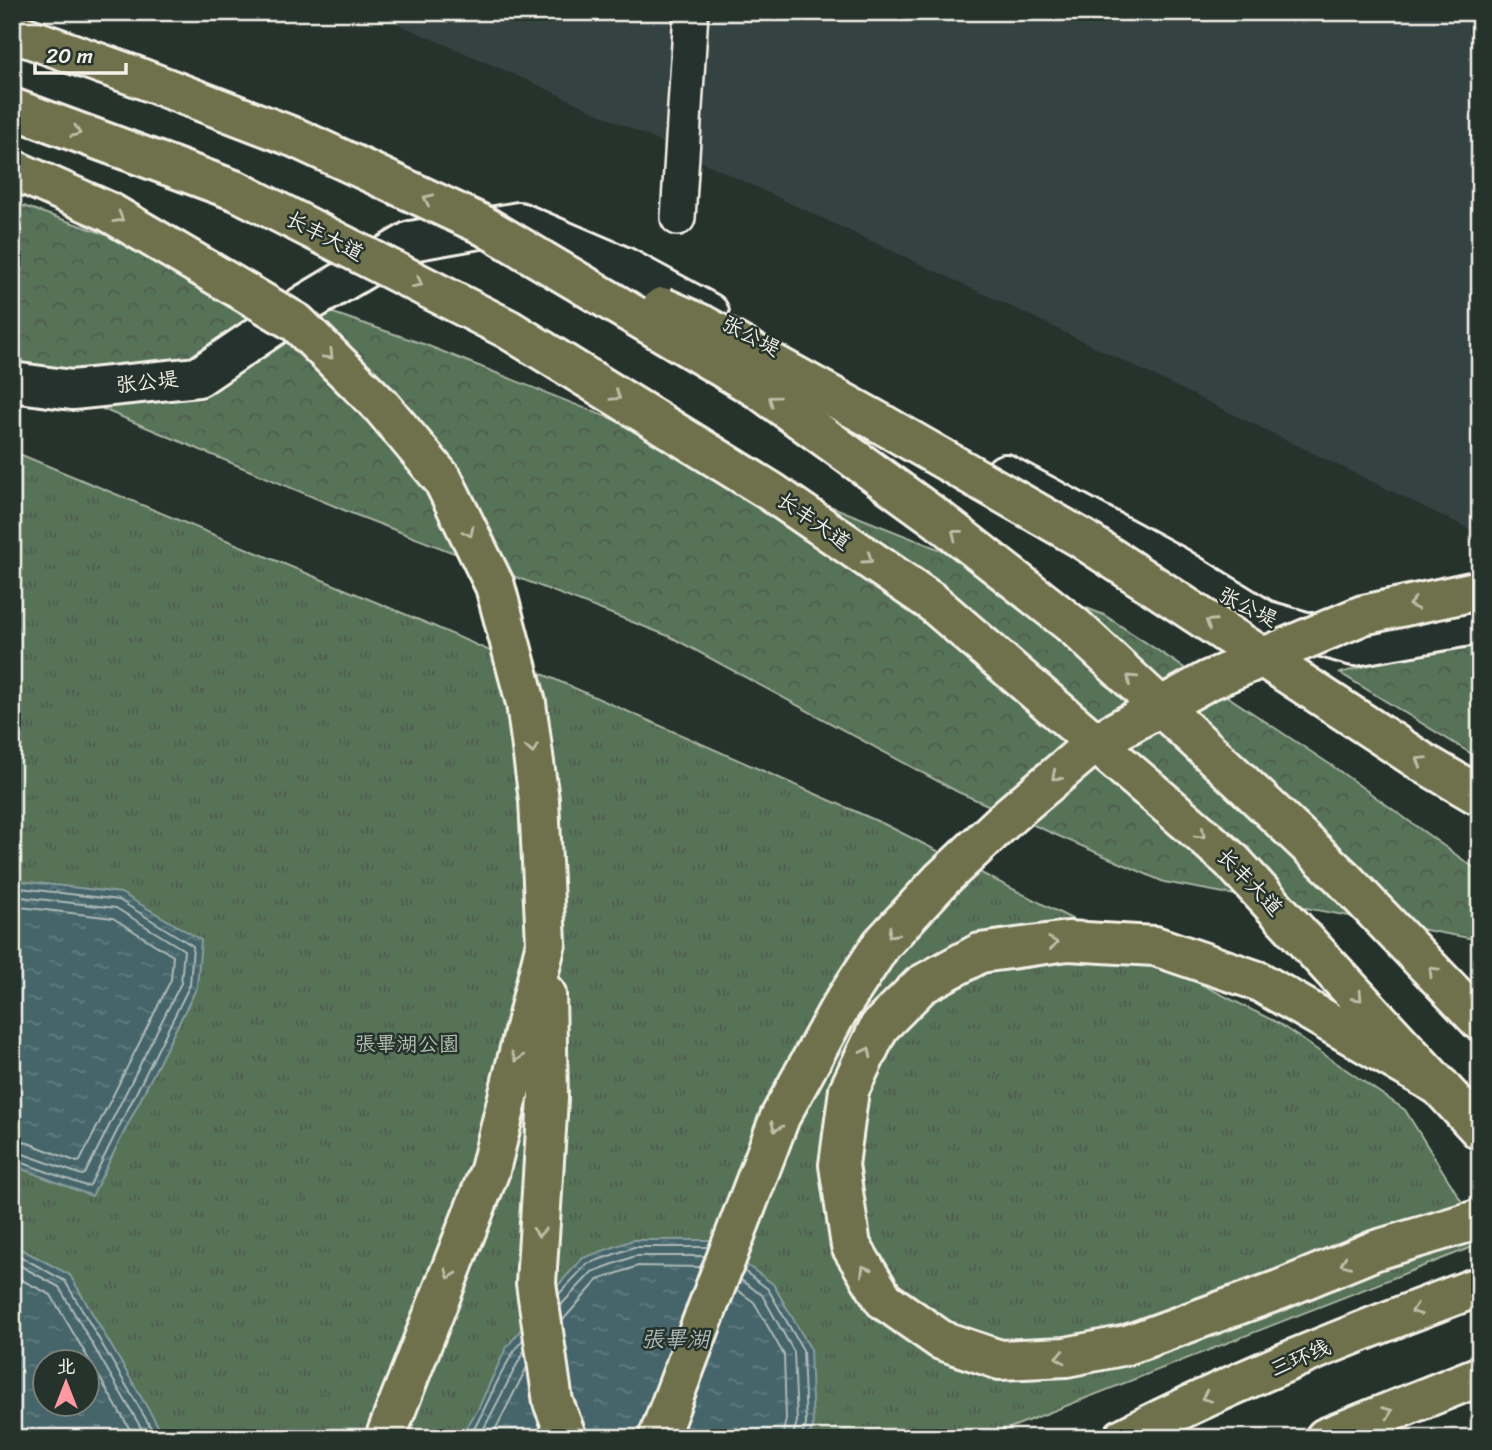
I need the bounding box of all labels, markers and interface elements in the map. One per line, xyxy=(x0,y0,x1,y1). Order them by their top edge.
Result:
scale bar xyxy=(35,32,126,76)
text: 20 m xyxy=(46,37,93,75)
one-way arrow xyxy=(70,123,82,137)
one-way arrow xyxy=(423,193,435,207)
street label: 长丰大道 xyxy=(279,200,371,272)
one-way arrow xyxy=(111,210,124,223)
one-way arrow xyxy=(411,275,423,289)
street label: 张公堤 xyxy=(714,304,788,368)
one-way arrow xyxy=(320,346,333,359)
street label: 张公堤 xyxy=(114,360,180,404)
one-way arrow xyxy=(608,387,621,400)
one-way arrow xyxy=(768,396,780,408)
street label: 长丰大道 xyxy=(769,481,859,561)
one-way arrow xyxy=(460,525,474,537)
one-way arrow xyxy=(952,530,964,543)
one-way arrow xyxy=(860,551,873,563)
street label: 张公堤 xyxy=(1211,576,1285,638)
one-way arrow xyxy=(1407,596,1419,611)
one-way arrow xyxy=(1205,618,1218,631)
one-way arrow xyxy=(1126,675,1139,687)
one-way arrow xyxy=(524,743,539,755)
one-way arrow xyxy=(1416,756,1429,769)
one-way arrow xyxy=(1052,767,1064,780)
one-way arrow xyxy=(1192,826,1205,838)
street label: 长丰大道 xyxy=(1207,839,1293,925)
one-way arrow xyxy=(888,925,901,938)
one-way arrow xyxy=(1047,936,1059,951)
one-way arrow xyxy=(1428,967,1441,980)
one-way arrow xyxy=(1350,989,1363,1002)
park label: 張畢湖公園 xyxy=(355,1025,460,1063)
one-way arrow xyxy=(859,1047,873,1059)
one-way arrow xyxy=(511,1051,525,1063)
one-way arrow xyxy=(771,1121,785,1133)
one-way arrow xyxy=(532,1227,547,1238)
one-way arrow xyxy=(1340,1254,1352,1268)
one-way arrow xyxy=(861,1264,874,1277)
one-way arrow xyxy=(444,1267,458,1279)
one-way arrow xyxy=(1410,1302,1422,1316)
water label: 張畢湖 xyxy=(641,1319,712,1360)
street label: 三环线 xyxy=(1264,1328,1336,1388)
north arrow xyxy=(32,1348,102,1418)
one-way arrow xyxy=(1054,1349,1065,1364)
text: 北 xyxy=(56,1350,76,1383)
one-way arrow xyxy=(1200,1389,1212,1403)
one-way arrow xyxy=(1381,1406,1394,1420)

